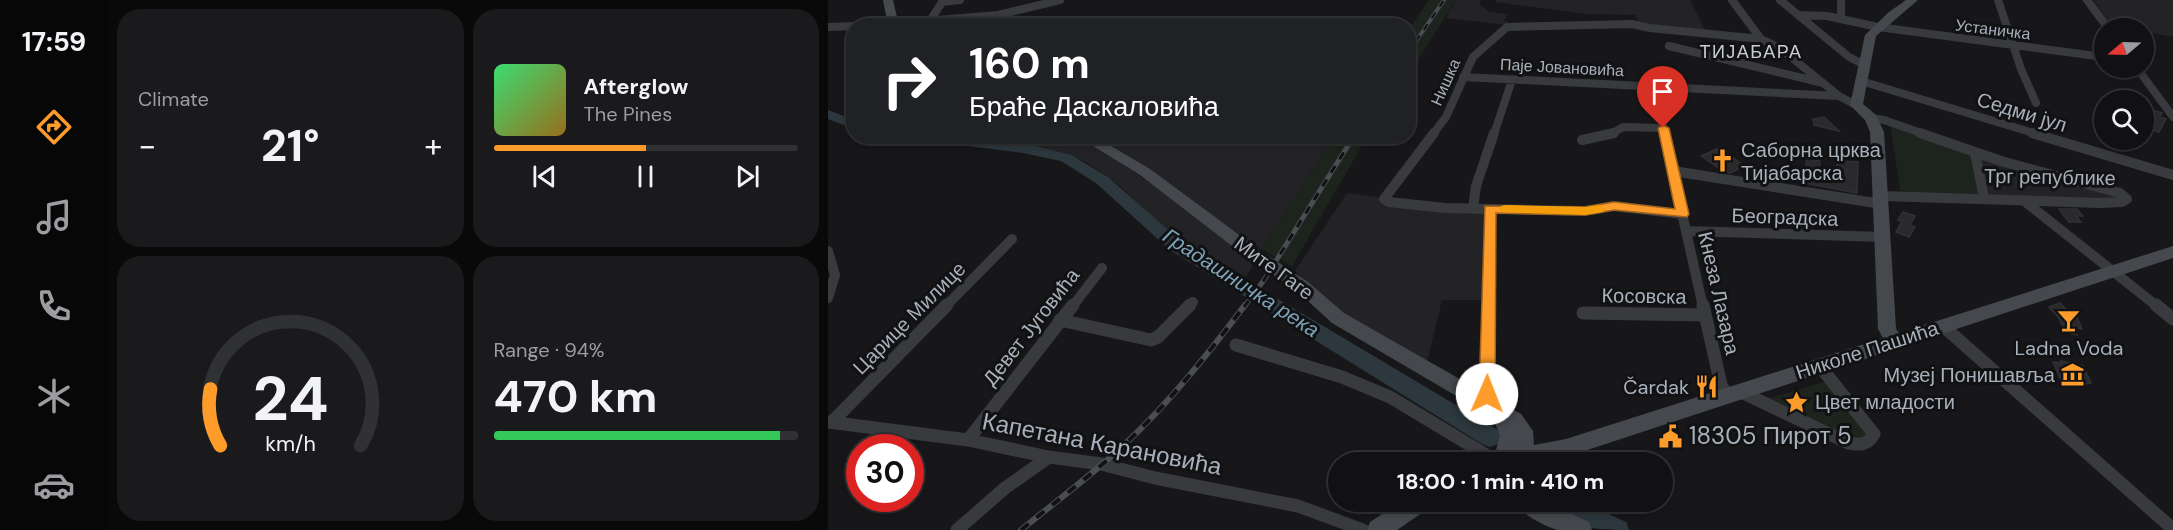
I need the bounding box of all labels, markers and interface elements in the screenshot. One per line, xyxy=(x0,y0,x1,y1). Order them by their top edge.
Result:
street label: Устаничка xyxy=(1954,14,2032,45)
north arrow xyxy=(2094,18,2154,78)
map controls xyxy=(2094,18,2154,150)
text: 17:59 xyxy=(22,24,86,59)
text: 160 m xyxy=(969,36,1090,91)
district label: ТИЈАБАРА xyxy=(1699,40,1803,64)
icon: right xyxy=(870,42,948,120)
street label: Паје Јовановића xyxy=(1499,54,1625,81)
street label: Нишка xyxy=(1426,55,1465,109)
pin xyxy=(1637,66,1688,128)
text: Afterglow xyxy=(584,72,688,101)
icon: arrive xyxy=(1646,75,1679,108)
text: Climate xyxy=(138,86,209,112)
street label: Седми јул xyxy=(1974,86,2070,138)
text: Браће Даскаловића xyxy=(969,89,1219,124)
button: search xyxy=(2094,90,2154,150)
text: The Pines xyxy=(584,101,672,127)
icon: directions xyxy=(33,106,75,148)
text: 21° xyxy=(261,116,320,175)
text: − xyxy=(138,124,156,167)
text: + xyxy=(424,124,443,167)
place label: Саборна црква Тијабарска xyxy=(1741,137,1882,186)
church icon: Саборна црква Тијабарска xyxy=(1710,148,1736,174)
icon: previous xyxy=(528,160,561,193)
icon: pause xyxy=(629,160,662,193)
icon: next xyxy=(731,160,764,193)
street label: Трг републике xyxy=(1984,163,2116,191)
icon: music xyxy=(33,196,75,238)
street label: Београдска xyxy=(1731,202,1840,232)
water label: Градашничка река xyxy=(1157,222,1325,344)
street label: Кнеза Лазара xyxy=(1692,229,1746,358)
street label: Мите Гаге xyxy=(1229,230,1319,306)
street label: Царице Милице xyxy=(847,256,971,380)
street label: Девет Југовића xyxy=(977,262,1086,391)
street label: Косовска xyxy=(1601,282,1688,310)
icon: phone xyxy=(33,285,75,327)
bar icon: Ladna Voda xyxy=(2056,307,2082,333)
street label: Николе Пашића xyxy=(1792,314,1942,385)
place label: Ladna Voda xyxy=(2015,335,2124,361)
text: Range · 94% xyxy=(494,337,605,363)
text: 24 xyxy=(252,358,328,439)
position arrow xyxy=(1455,362,1519,426)
place label: Музеј Понишавља xyxy=(1884,362,2056,388)
museum icon: Музеј Понишавља xyxy=(2060,362,2086,388)
text: 470 km xyxy=(494,367,657,426)
place label: Čardak xyxy=(1623,374,1689,400)
restaurant icon: Čardak xyxy=(1694,374,1720,400)
icon: climate xyxy=(33,375,75,417)
place icon: Цвет младости xyxy=(1784,389,1810,415)
place label: Цвет младости xyxy=(1815,389,1955,415)
street label: Капетана Карановића xyxy=(980,405,1225,482)
place label: 18305 Пирот 5 xyxy=(1689,420,1852,451)
public building icon: 18305 Пирот 5 xyxy=(1658,423,1684,449)
text: km/h xyxy=(265,430,316,458)
speed limit sign: 30 xyxy=(846,434,924,512)
icon: car xyxy=(33,464,75,506)
text: 18:00 · 1 min · 410 m xyxy=(1397,467,1604,496)

